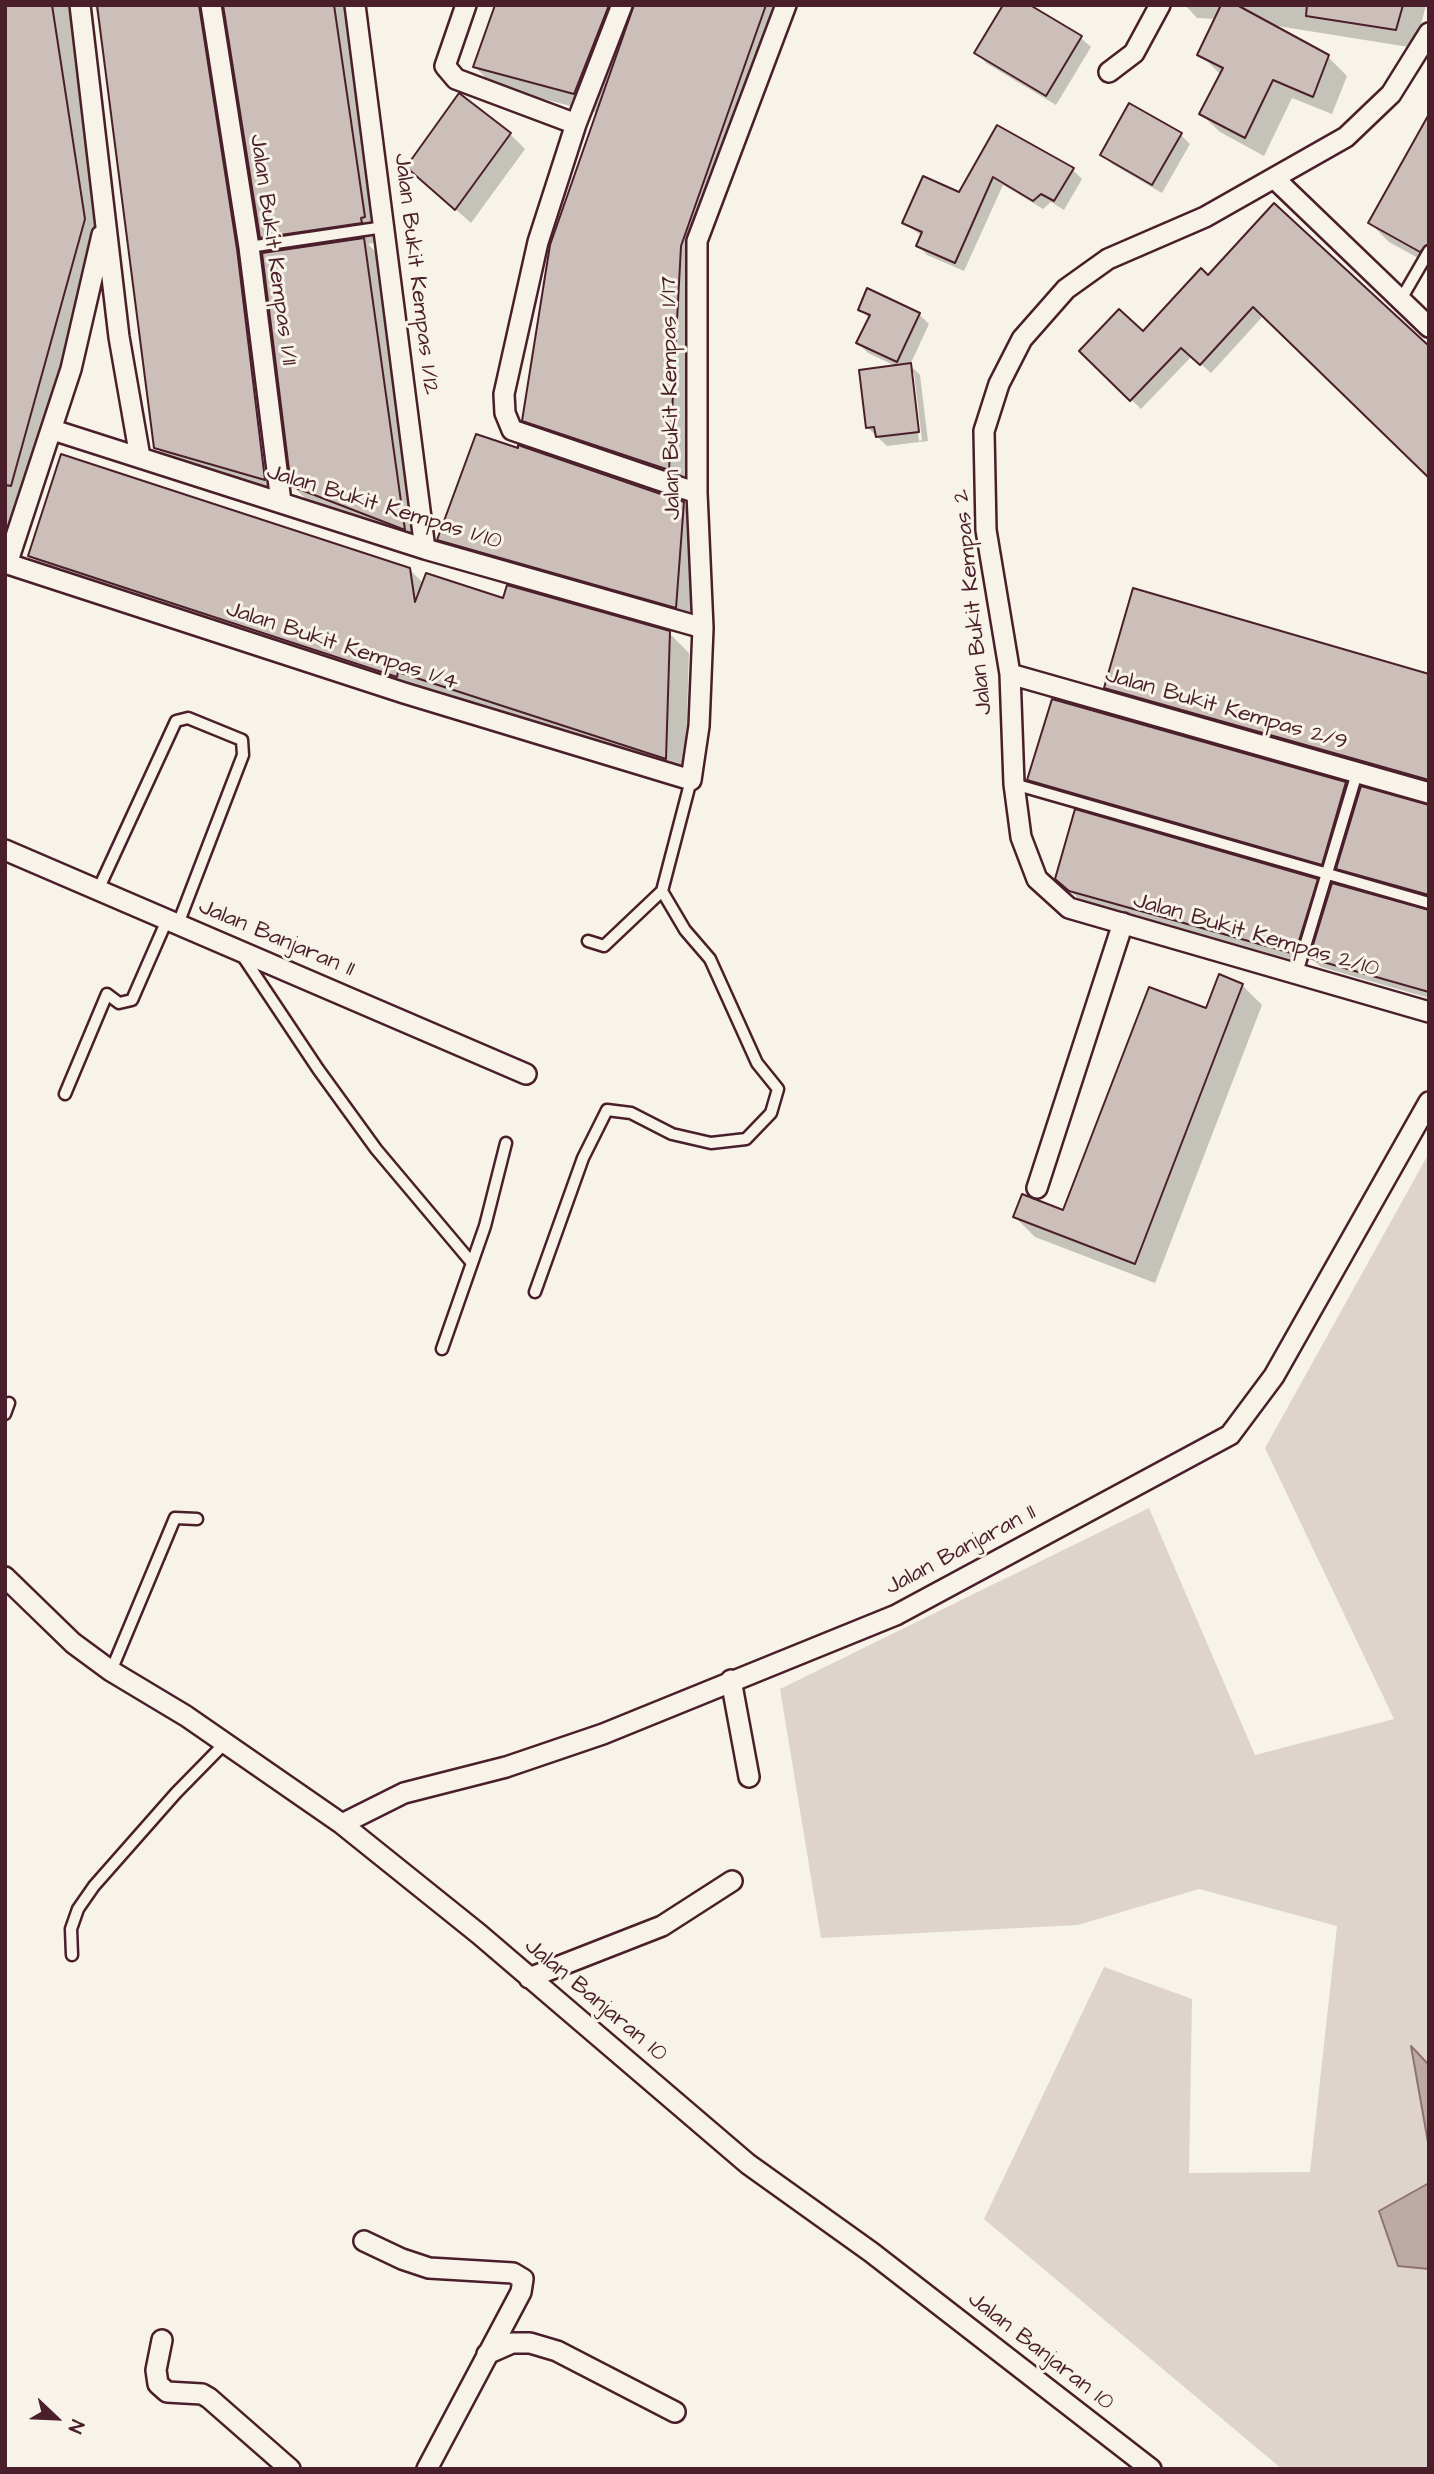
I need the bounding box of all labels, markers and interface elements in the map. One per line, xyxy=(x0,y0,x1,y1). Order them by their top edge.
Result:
street label: Jalan Bukit Kempas 1/11 xyxy=(242,133,302,367)
street label: Jalan Bukit Kempas 1/12 xyxy=(386,152,444,396)
street label: Jalan Bukit Kempas 1/17 xyxy=(656,276,688,520)
street label: Jalan Bukit Kempas 1/10 xyxy=(263,459,505,557)
street label: Jalan Bukit Kempas 2 xyxy=(948,488,1000,716)
street label: Jalan Bukit Kempas 1/4 xyxy=(222,596,462,698)
street label: Jalan Bukit Kempas 2/9 xyxy=(1102,662,1350,758)
street label: Jalan Bukit Kempas 2/10 xyxy=(1130,888,1382,984)
street label: Jalan Banjaran 11 xyxy=(194,894,358,984)
street label: Jalan Banjaran 11 xyxy=(881,1500,1041,1602)
street label: Jalan Banjaran 10 xyxy=(518,1933,672,2069)
street label: Jalan Banjaran 10 xyxy=(961,2286,1119,2418)
north arrow xyxy=(21,2383,91,2453)
text: N xyxy=(61,2416,91,2437)

